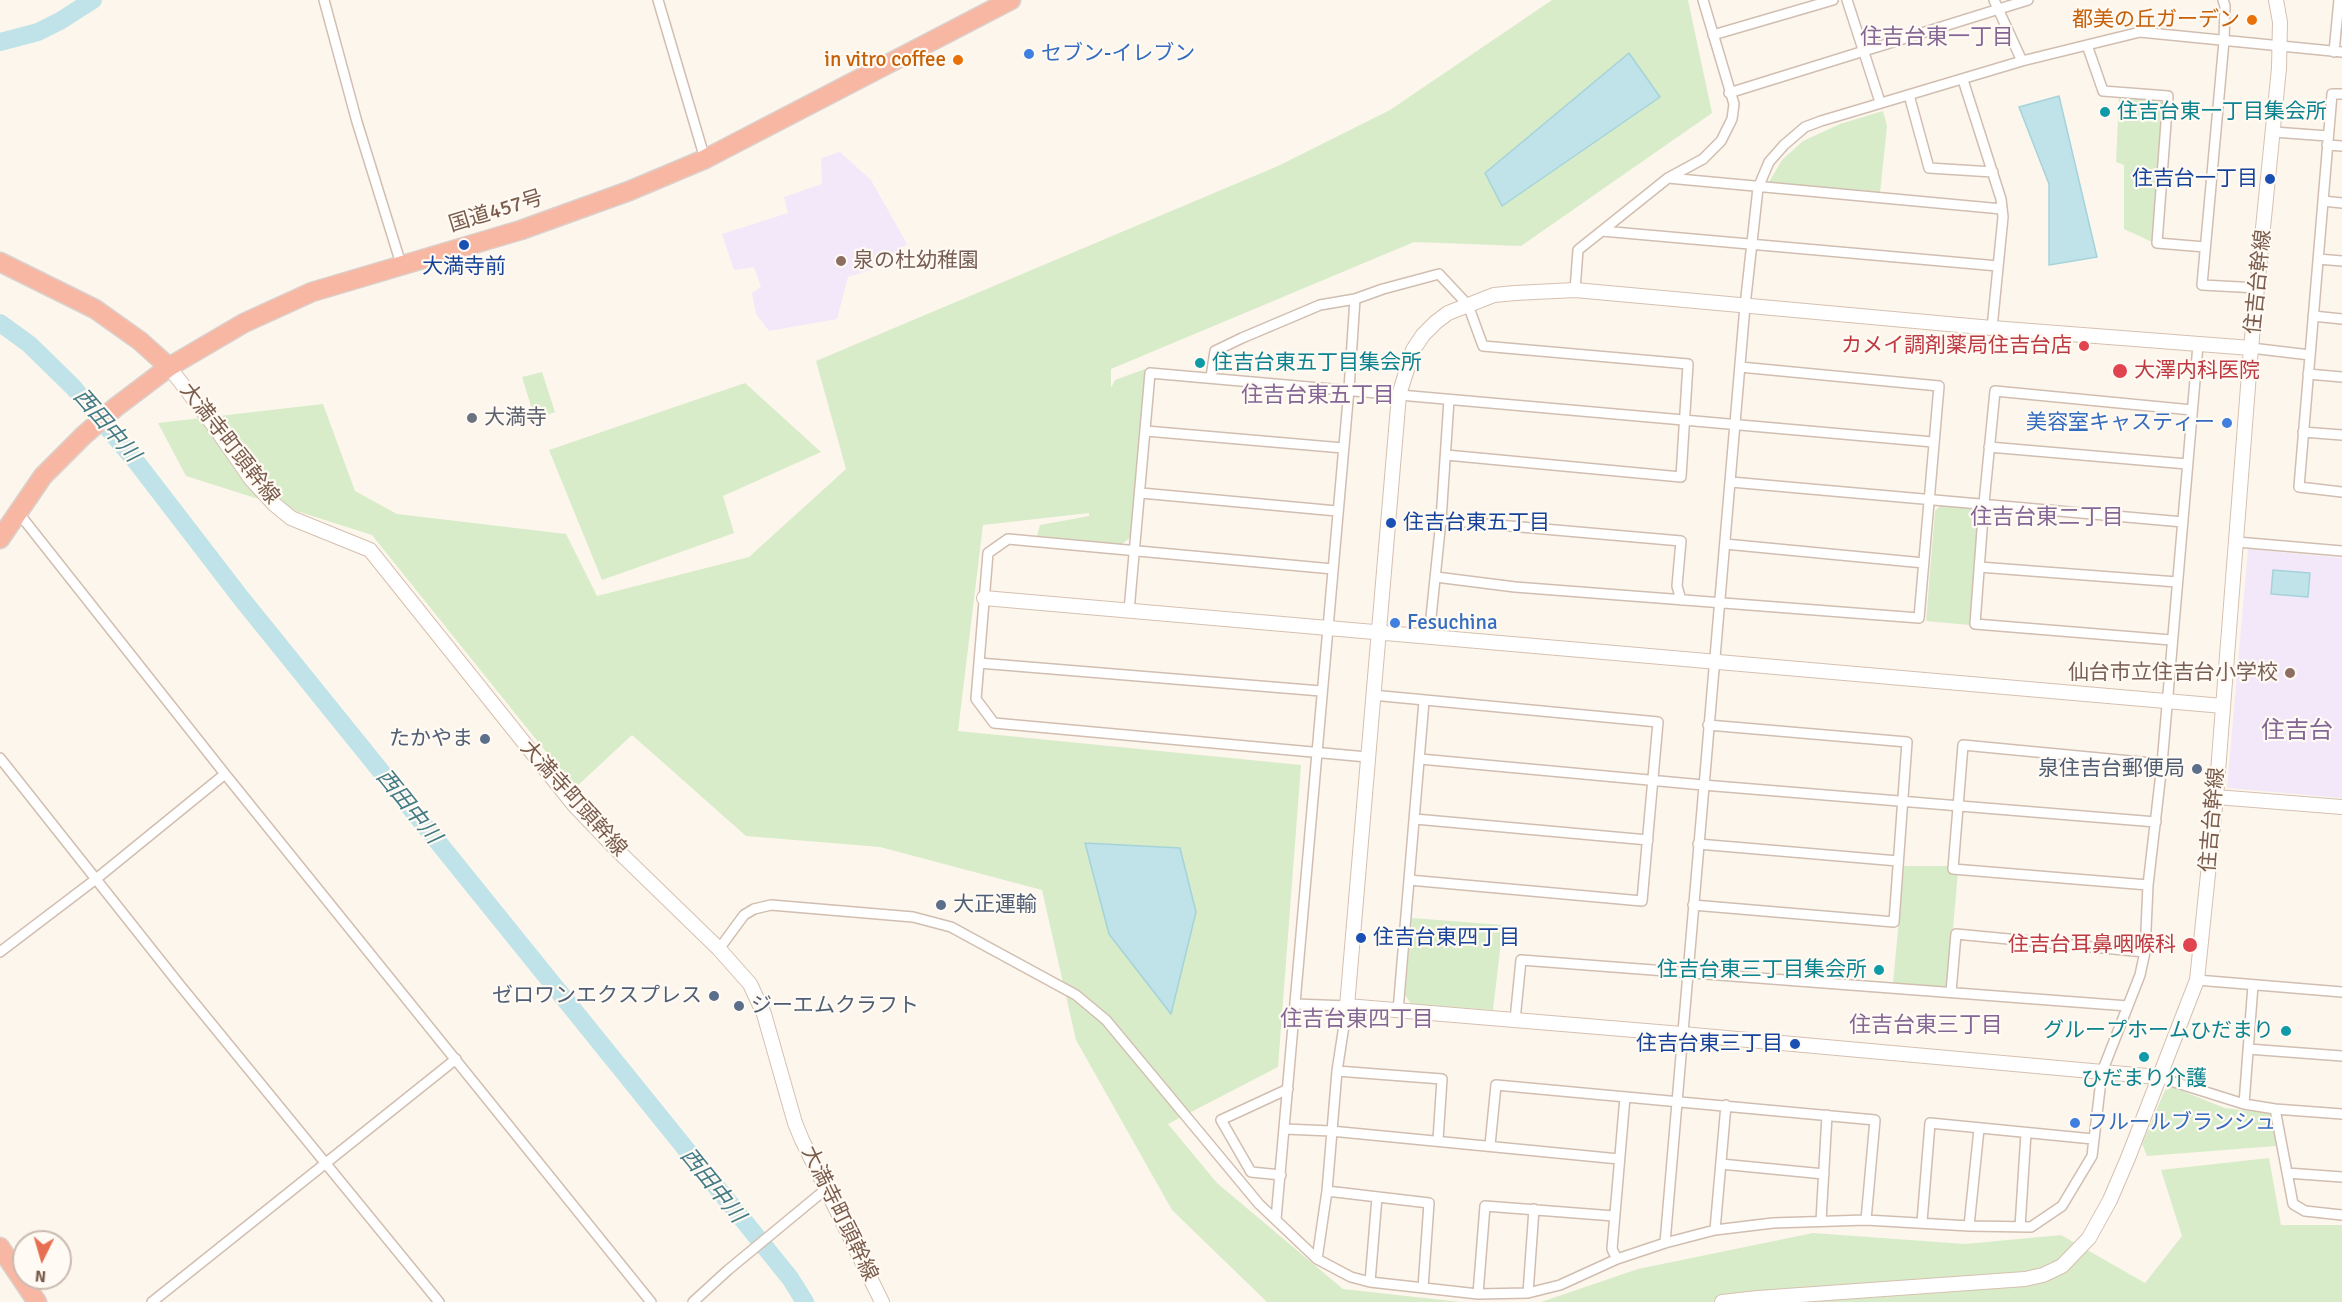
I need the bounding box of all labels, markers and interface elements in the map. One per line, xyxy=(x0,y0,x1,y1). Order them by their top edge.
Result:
place label: 都美の丘ガーデン xyxy=(2072,7,2240,33)
marker: 都美の丘ガーデン xyxy=(2245,13,2259,27)
district label: 住吉台東一丁目 xyxy=(1860,25,2014,51)
place label: セブン-イレブン xyxy=(1041,41,1195,67)
place label: in vitro coffee xyxy=(824,47,946,73)
marker: セブン-イレブン xyxy=(1022,47,1036,61)
marker: in vitro coffee xyxy=(951,53,965,67)
place label: 住吉台東一丁目集会所 xyxy=(2117,99,2327,125)
marker: 住吉台東一丁目集会所 xyxy=(2098,105,2112,119)
place label: 住吉台一丁目 xyxy=(2132,166,2258,192)
marker: 住吉台一丁目 xyxy=(2263,172,2277,186)
street label: 国道457号 xyxy=(446,186,546,238)
street label: 住吉台幹線 xyxy=(2241,228,2277,336)
marker: 大満寺前 xyxy=(457,238,471,252)
place label: 泉の杜幼稚園 xyxy=(853,248,979,274)
place label: 大満寺前 xyxy=(422,254,506,280)
marker: 泉の杜幼稚園 xyxy=(834,254,848,268)
place label: カメイ調剤薬局住吉台店 xyxy=(1841,333,2072,359)
marker: カメイ調剤薬局住吉台店 xyxy=(2077,339,2091,353)
place label: 住吉台東五丁目集会所 xyxy=(1212,350,1422,376)
marker: 住吉台東五丁目集会所 xyxy=(1193,356,1207,370)
place label: 大澤内科医院 xyxy=(2134,358,2260,384)
marker: 大澤内科医院 xyxy=(2111,362,2129,380)
street label: 大満寺町頭幹線 xyxy=(174,378,284,510)
district label: 住吉台東五丁目 xyxy=(1241,383,1395,409)
water label: 西田中川 xyxy=(67,384,145,468)
place label: 大満寺 xyxy=(484,405,547,431)
place label: 美容室キャスティー xyxy=(2026,410,2215,436)
marker: 大満寺 xyxy=(465,411,479,425)
marker: 美容室キャスティー xyxy=(2220,416,2234,430)
district label: 住吉台東二丁目 xyxy=(1970,505,2124,531)
place label: 住吉台東五丁目 xyxy=(1403,510,1550,536)
marker: 住吉台東五丁目 xyxy=(1384,516,1398,530)
place label: Fesuchina xyxy=(1407,610,1498,636)
marker: Fesuchina xyxy=(1388,616,1402,630)
place label: 仙台市立住吉台小学校 xyxy=(2068,660,2278,686)
marker: 仙台市立住吉台小学校 xyxy=(2283,666,2297,680)
district label: 住吉台 xyxy=(2261,718,2333,746)
place label: たかやま xyxy=(389,726,473,752)
marker: たかやま xyxy=(478,732,492,746)
street label: 大満寺町頭幹線 xyxy=(514,736,632,862)
place label: 泉住吉台郵便局 xyxy=(2038,756,2185,782)
marker: 泉住吉台郵便局 xyxy=(2190,762,2204,776)
water label: 西田中川 xyxy=(370,764,446,850)
street label: 住吉台幹線 xyxy=(2196,767,2230,873)
place label: 大正運輸 xyxy=(953,892,1037,918)
marker: 大正運輸 xyxy=(934,898,948,912)
place label: 住吉台東四丁目 xyxy=(1373,925,1520,951)
marker: 住吉台東四丁目 xyxy=(1354,931,1368,945)
place label: 住吉台耳鼻咽喉科 xyxy=(2008,932,2176,958)
marker: 住吉台耳鼻咽喉科 xyxy=(2181,936,2199,954)
place label: 住吉台東三丁目集会所 xyxy=(1657,957,1867,983)
marker: 住吉台東三丁目集会所 xyxy=(1872,963,1886,977)
place label: ゼロワンエクスプレス xyxy=(492,983,702,1009)
marker: ゼロワンエクスプレス xyxy=(707,989,721,1003)
place label: ジーエムクラフト xyxy=(751,993,919,1019)
marker: ジーエムクラフト xyxy=(732,999,746,1013)
district label: 住吉台東四丁目 xyxy=(1280,1007,1434,1033)
district label: 住吉台東三丁目 xyxy=(1849,1013,2003,1039)
place label: グループホームひだまり xyxy=(2043,1018,2274,1044)
marker: グループホームひだまり xyxy=(2279,1024,2293,1038)
place label: 住吉台東三丁目 xyxy=(1636,1031,1783,1057)
marker: 住吉台東三丁目 xyxy=(1788,1037,1802,1051)
marker: ひだまり介護 xyxy=(2137,1050,2151,1064)
place label: ひだまり介護 xyxy=(2081,1066,2207,1092)
place label: フルールブランシュ xyxy=(2087,1110,2276,1136)
marker: フルールブランシュ xyxy=(2068,1116,2082,1130)
street label: 大満寺町頭幹線 xyxy=(795,1142,883,1286)
water label: 西田中川 xyxy=(674,1143,750,1229)
north arrow xyxy=(12,1230,72,1290)
text: N xyxy=(34,1265,47,1286)

